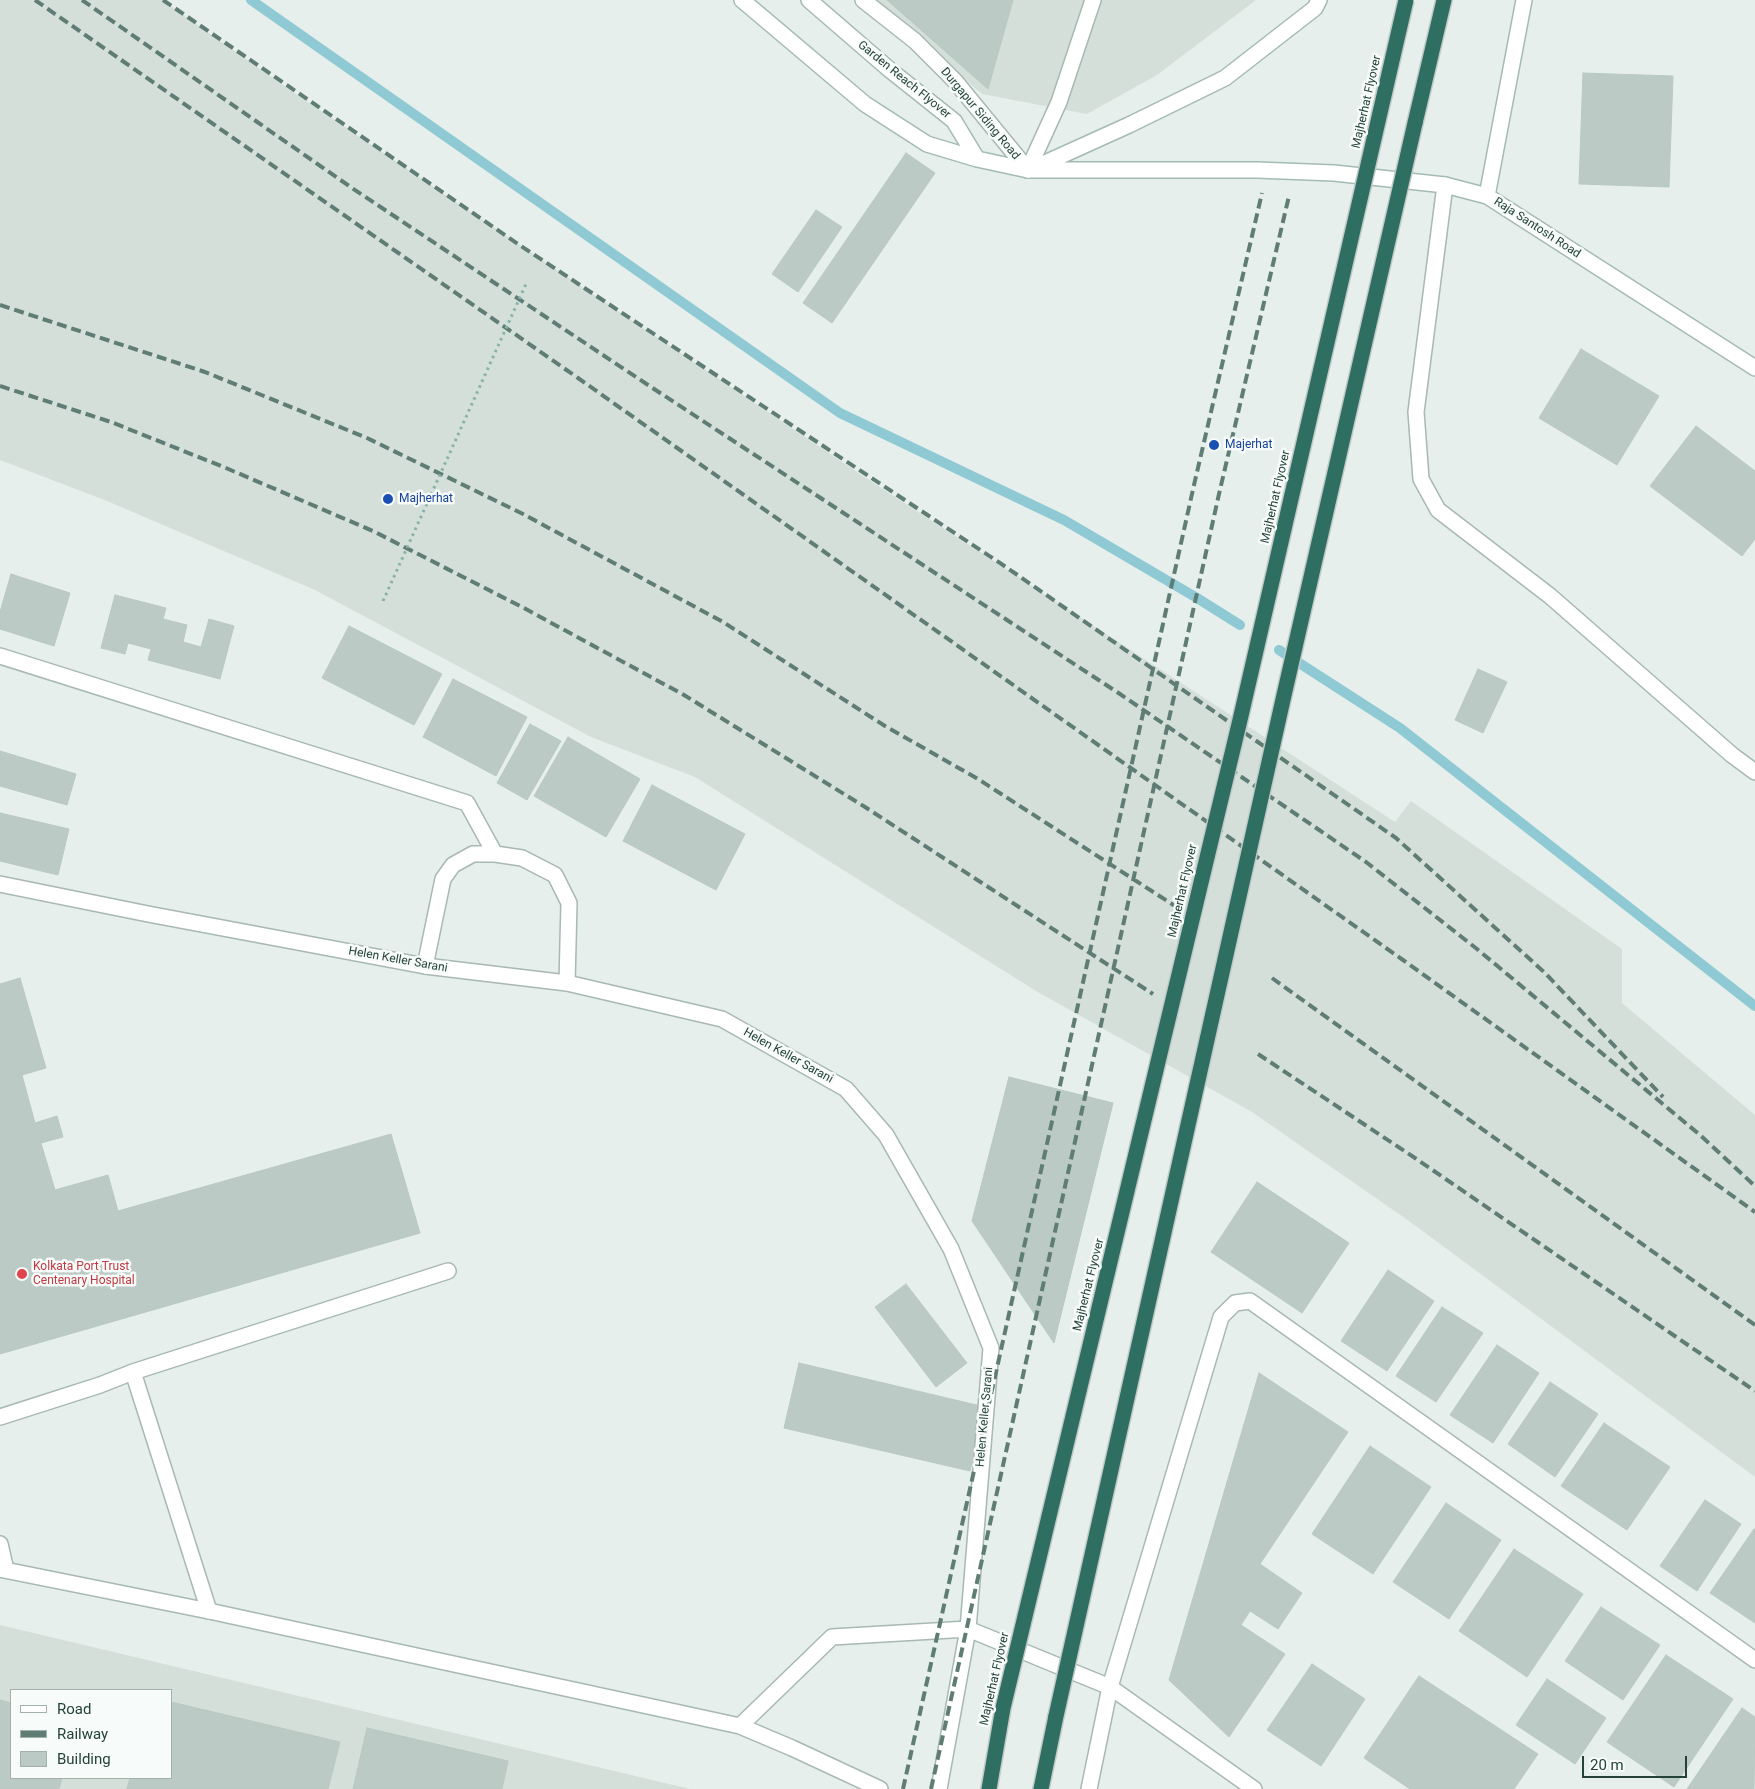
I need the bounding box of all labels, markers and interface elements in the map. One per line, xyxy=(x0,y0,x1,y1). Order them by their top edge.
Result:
street label: Garden Reach Flyover xyxy=(855,38,953,122)
street label: Majherhat Flyover xyxy=(1349,54,1385,150)
street label: Durgapur Siding Road xyxy=(937,65,1023,163)
street label: Raja Santosh Road xyxy=(1491,195,1583,261)
marker: Majerhat xyxy=(1207,438,1221,452)
place label: Majerhat xyxy=(1225,438,1272,452)
street label: Majherhat Flyover xyxy=(1258,449,1294,545)
marker: Majherhat xyxy=(381,492,395,506)
place label: Majherhat xyxy=(399,492,453,506)
street label: Majherhat Flyover xyxy=(1165,843,1201,939)
street label: Helen Keller Sarani xyxy=(347,944,449,976)
street label: Helen Keller Sarani xyxy=(741,1025,835,1087)
street label: Majherhat Flyover xyxy=(1071,1237,1107,1333)
place label: Kolkata Port Trust Centenary Hospital xyxy=(33,1260,135,1288)
marker: Kolkata Port Trust Centenary Hospital xyxy=(15,1267,29,1281)
street label: Helen Keller Sarani xyxy=(973,1366,997,1468)
street label: Majherhat Flyover xyxy=(977,1631,1013,1727)
legend xyxy=(10,1689,172,1779)
text: Road xyxy=(57,1700,91,1718)
text: Railway xyxy=(57,1725,108,1743)
scale bar xyxy=(1585,1746,1690,1778)
text: Building xyxy=(57,1750,111,1768)
text: 20 m xyxy=(1590,1756,1624,1774)

